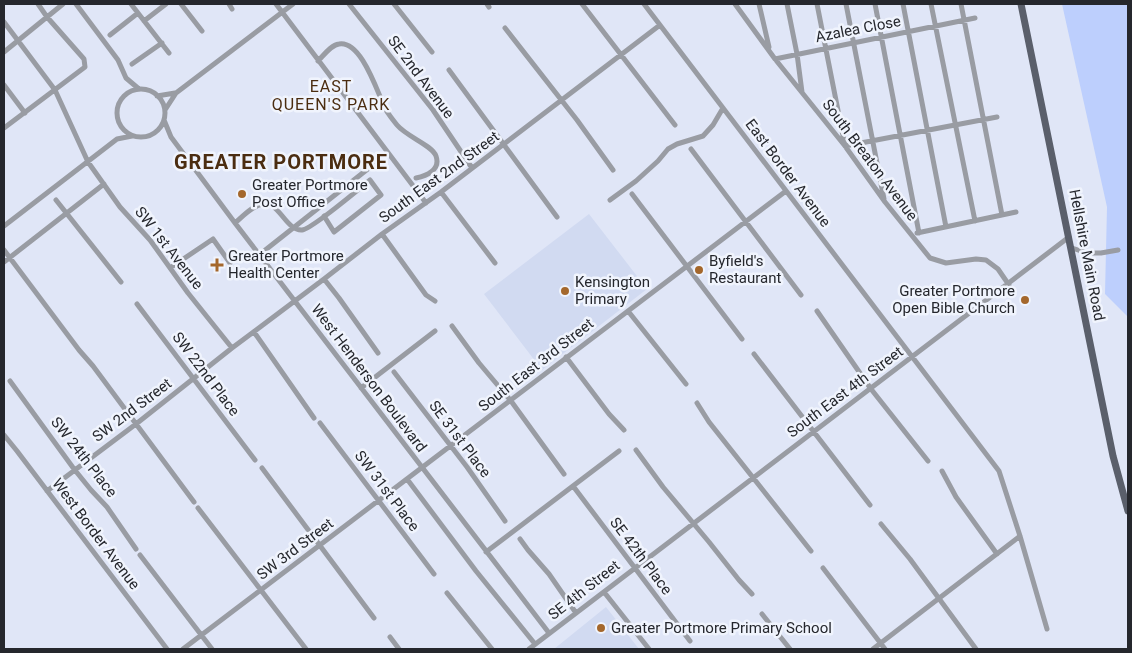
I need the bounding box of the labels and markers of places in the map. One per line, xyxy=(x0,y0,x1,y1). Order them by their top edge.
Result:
place label: Greater Portmore Post Office xyxy=(252,176,368,211)
marker: Greater Portmore Post Office xyxy=(236,188,248,200)
place label: Greater Portmore Health Center xyxy=(228,247,344,282)
place label: Byfield's Restaurant xyxy=(709,252,782,287)
marker: Greater Portmore Health Center xyxy=(210,258,224,272)
marker: Byfield's Restaurant xyxy=(693,264,705,276)
place label: Kensington Primary xyxy=(575,273,650,308)
place label: Greater Portmore Open Bible Church xyxy=(892,282,1015,317)
marker: Kensington Primary xyxy=(559,285,571,297)
marker: Greater Portmore Open Bible Church xyxy=(1019,294,1031,306)
place label: Greater Portmore Primary School xyxy=(611,619,832,637)
marker: Greater Portmore Primary School xyxy=(595,622,607,634)

